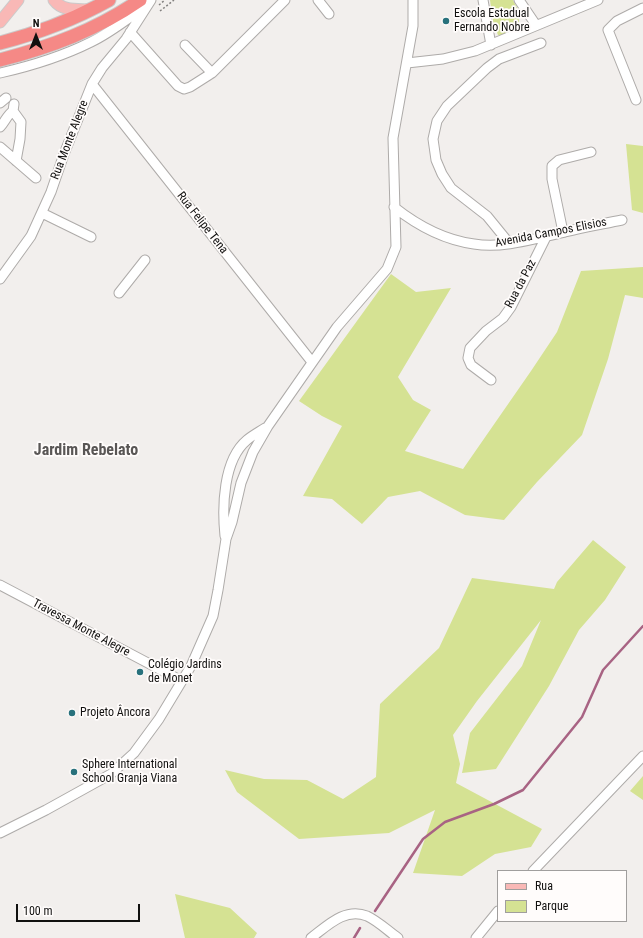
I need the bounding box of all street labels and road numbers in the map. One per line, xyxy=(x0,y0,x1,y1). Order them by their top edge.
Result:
street label: Rua Monte Alegre xyxy=(48,98,92,182)
street label: Rua Felipe Tena xyxy=(173,189,231,257)
street label: Avenida Campos Elisios xyxy=(494,215,608,251)
street label: Rua da Paz xyxy=(502,257,540,311)
street label: Travessa Monte Alegre xyxy=(30,596,132,660)

